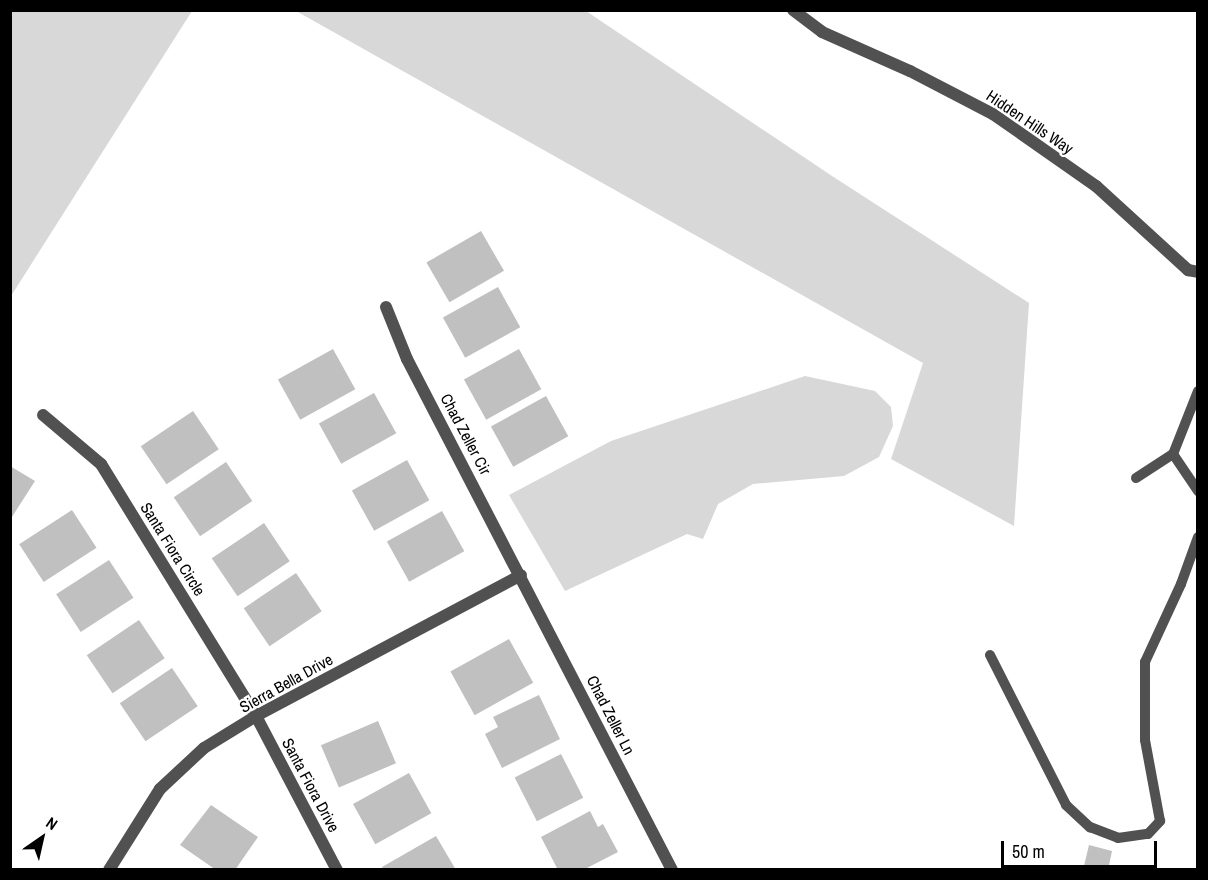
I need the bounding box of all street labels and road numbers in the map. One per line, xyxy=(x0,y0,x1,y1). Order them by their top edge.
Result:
street label: Hidden Hills Way xyxy=(983,86,1077,158)
street label: Chad Zeller Cir xyxy=(437,390,495,478)
street label: Santa Fiora Circle xyxy=(137,499,209,599)
street label: Sierra Bella Drive xyxy=(236,650,336,716)
street label: Chad Zeller Ln xyxy=(583,672,639,758)
street label: Santa Fiora Drive xyxy=(278,735,344,835)

